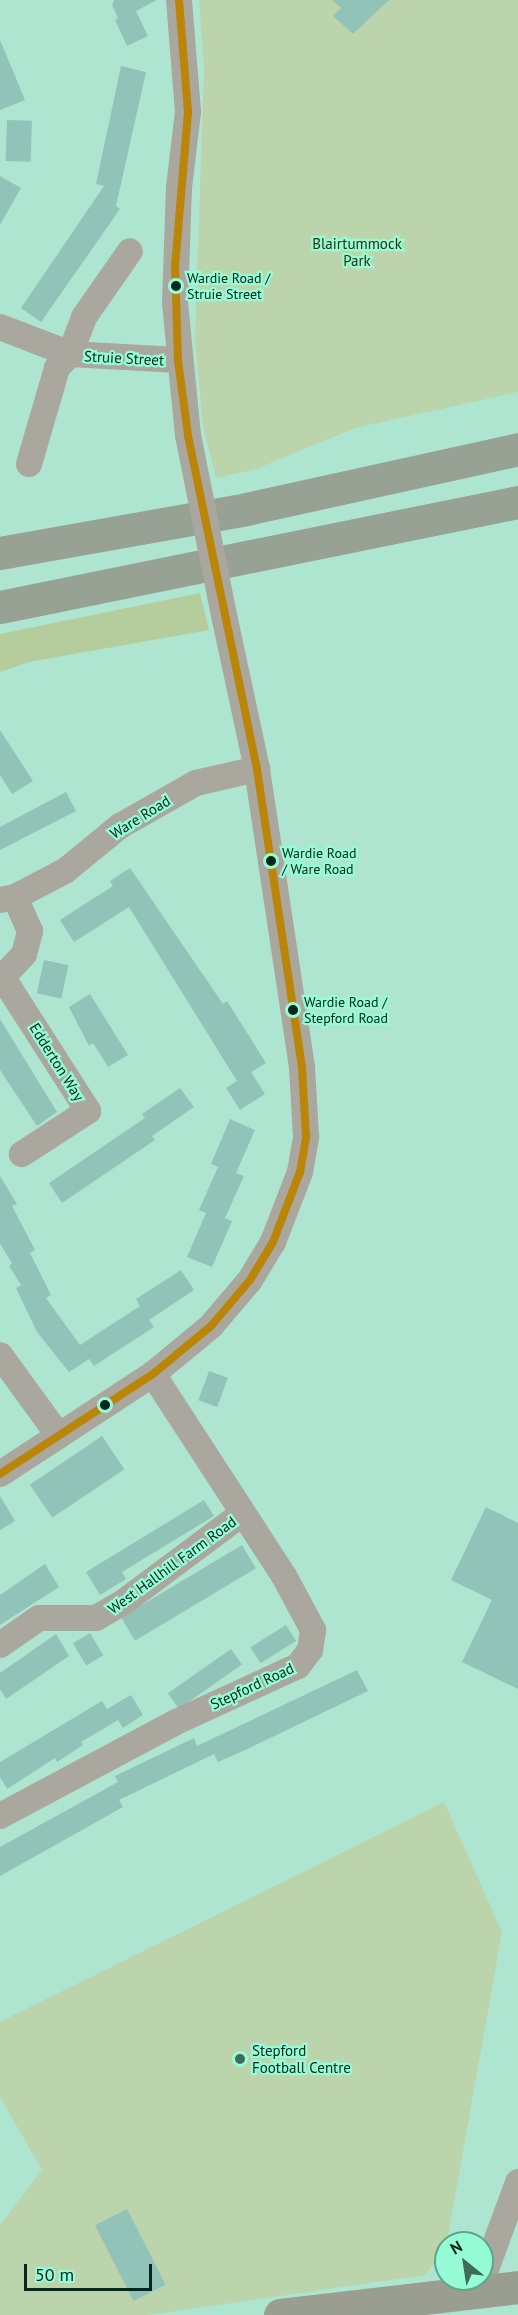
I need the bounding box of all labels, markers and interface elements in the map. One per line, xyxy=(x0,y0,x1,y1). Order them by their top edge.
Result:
park label: Blairtummock Park xyxy=(312,234,402,269)
place label: Wardie Road / Struie Street xyxy=(187,270,270,302)
marker: Wardie Road / Struie Street xyxy=(170,280,182,292)
street label: Struie Street xyxy=(83,347,165,369)
street label: Ware Road xyxy=(107,791,173,843)
place label: Wardie Road / Ware Road xyxy=(282,845,356,878)
marker: Wardie Road / Ware Road xyxy=(265,855,277,867)
place label: Wardie Road / Stepford Road xyxy=(304,994,388,1026)
marker: Wardie Road / Stepford Road xyxy=(287,1004,299,1016)
street label: Edderton Way xyxy=(26,1020,88,1104)
unlabelled marker xyxy=(99,1399,111,1411)
street label: West Hallhill Farm Road xyxy=(104,1512,240,1618)
street label: Stepford Road xyxy=(207,1659,297,1713)
place label: Stepford Football Centre xyxy=(252,2041,351,2076)
marker: Stepford Football Centre xyxy=(233,2052,247,2066)
north arrow xyxy=(434,2231,494,2291)
text: N xyxy=(446,2236,466,2258)
scale bar xyxy=(27,2252,154,2290)
text: 50 m xyxy=(35,2263,74,2286)

